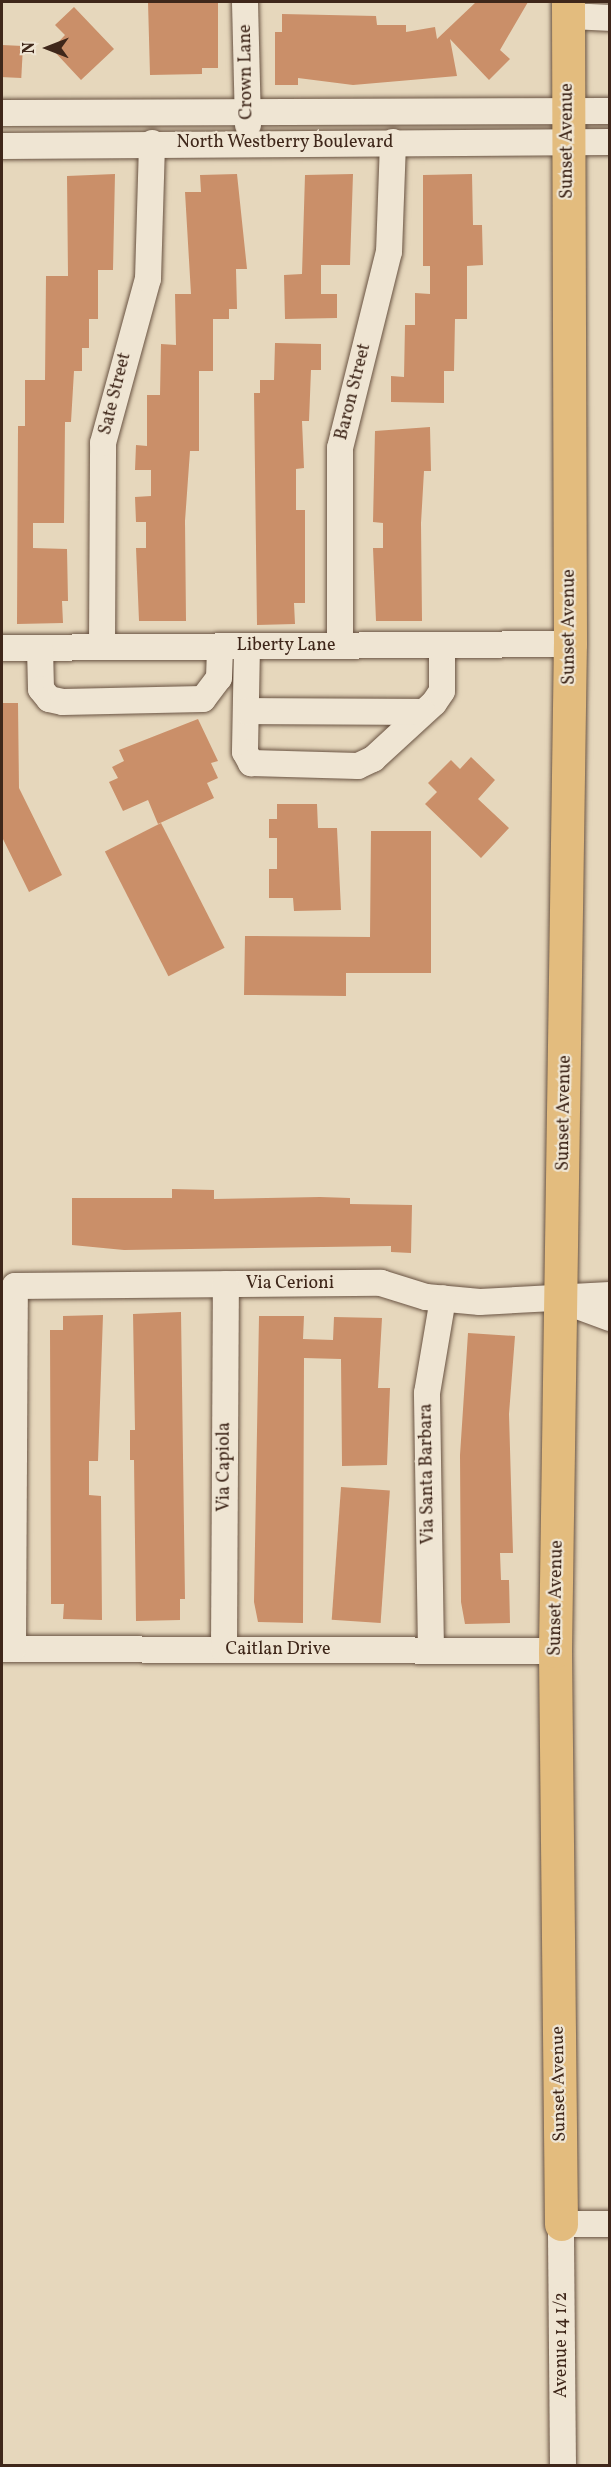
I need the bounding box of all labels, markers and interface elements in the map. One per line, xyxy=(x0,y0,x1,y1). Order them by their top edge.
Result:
north arrow xyxy=(18,18,78,78)
street label: Crown Lane xyxy=(235,24,259,120)
text: N xyxy=(19,42,41,54)
street label: Sunset Avenue xyxy=(557,83,579,199)
street label: North Westberry Boulevard xyxy=(176,132,394,154)
street label: Baron Street xyxy=(332,341,376,443)
street label: Sate Street xyxy=(95,351,137,437)
street label: Sunset Avenue xyxy=(559,569,581,685)
street label: Liberty Lane xyxy=(236,635,336,657)
street label: Sunset Avenue xyxy=(553,1055,577,1171)
street label: Via Cerioni xyxy=(246,1273,334,1295)
street label: Via Santa Barbara xyxy=(416,1403,440,1545)
street label: Via Capiola xyxy=(214,1422,236,1512)
street label: Sunset Avenue xyxy=(545,1540,569,1656)
street label: Caitlan Drive xyxy=(225,1639,331,1661)
street label: Sunset Avenue xyxy=(548,2026,572,2142)
street label: Avenue 14 1/2 xyxy=(551,2292,573,2398)

